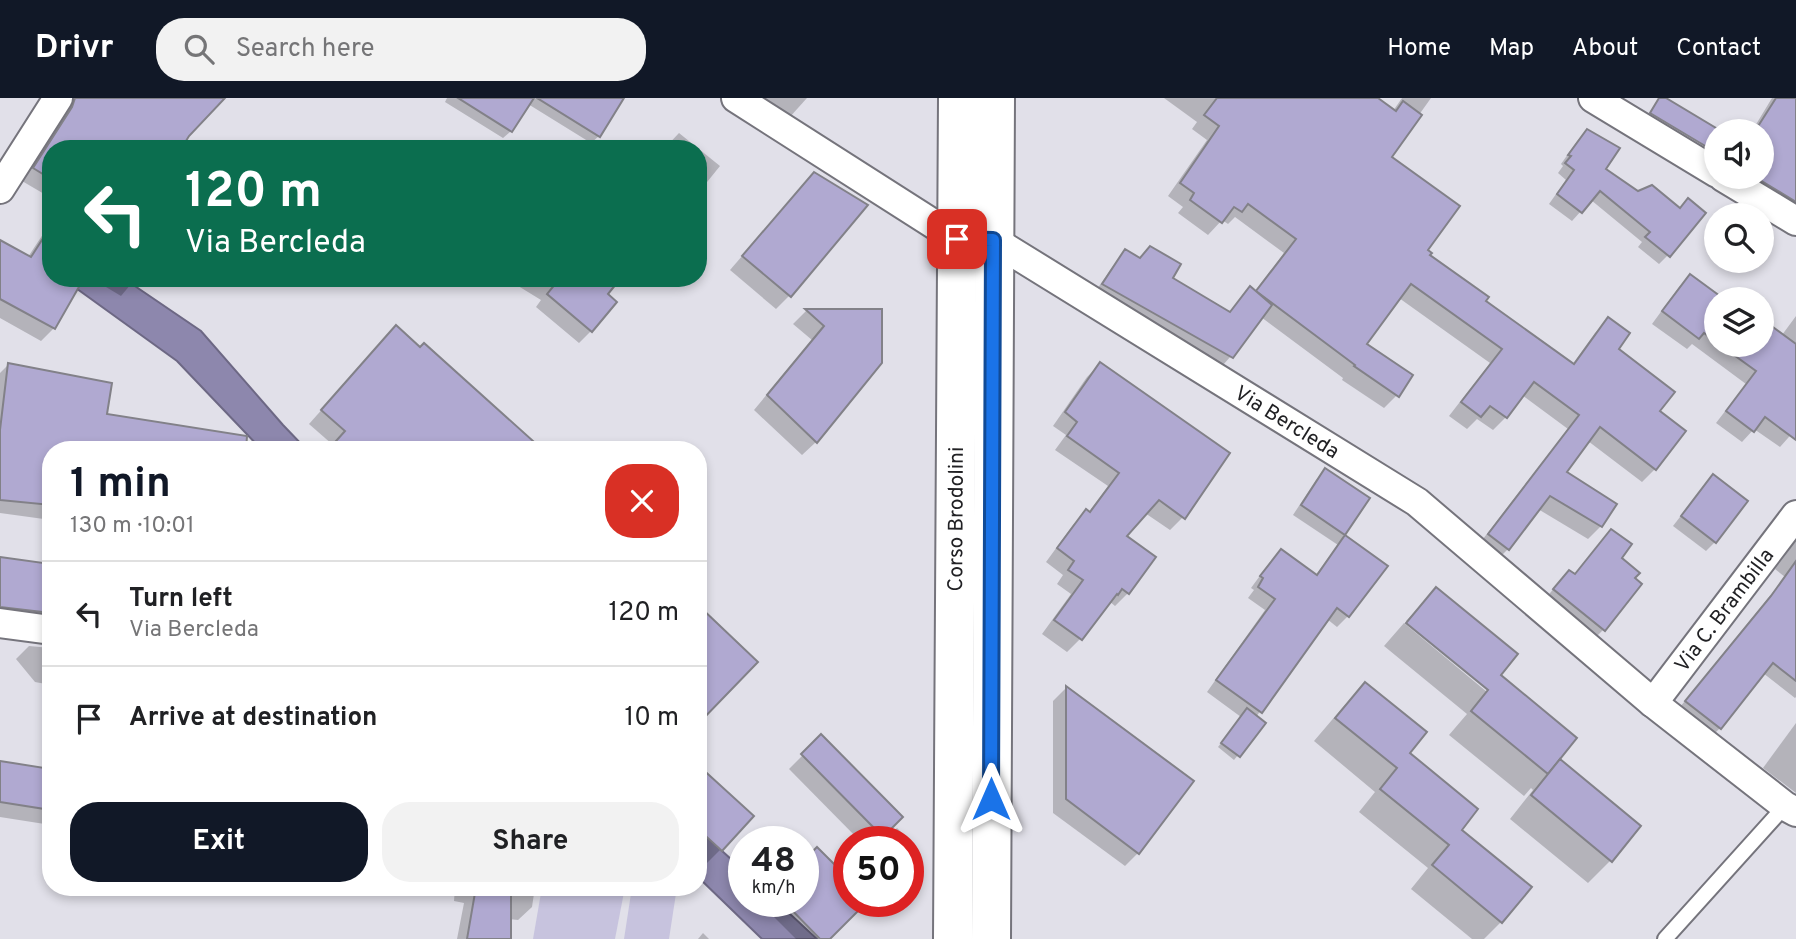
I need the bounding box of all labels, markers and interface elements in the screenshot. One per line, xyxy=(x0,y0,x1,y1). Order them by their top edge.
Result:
search box xyxy=(156,18,646,81)
text: Drivr xyxy=(35,28,114,70)
icon: search xyxy=(180,30,218,68)
text: Search here xyxy=(236,33,375,66)
text: Home xyxy=(1387,34,1451,64)
text: Map xyxy=(1489,34,1534,64)
text: About xyxy=(1572,34,1638,64)
text: Contact xyxy=(1676,34,1761,64)
map controls xyxy=(1704,119,1774,357)
button: sound xyxy=(1704,119,1774,189)
text: 120 m xyxy=(185,163,322,225)
icon: left xyxy=(70,168,161,259)
button: search xyxy=(1704,203,1774,273)
pin xyxy=(927,209,987,269)
icon: arrive xyxy=(938,220,976,258)
text: Via Bercleda xyxy=(185,224,366,264)
button: layers xyxy=(1704,287,1774,357)
street label: Via Bercleda xyxy=(1229,380,1344,466)
street label: Corso Brodolini xyxy=(943,447,971,591)
text: 1 min xyxy=(70,459,171,512)
button: close xyxy=(605,464,679,538)
text: 130 m · 10:01 xyxy=(70,512,195,541)
street label: Via C. Brambilla xyxy=(1669,544,1781,678)
text: Turn left xyxy=(129,583,233,616)
icon: left xyxy=(70,595,108,633)
text: 120 m xyxy=(609,597,679,630)
text: Via Bercleda xyxy=(129,616,259,645)
icon: arrive xyxy=(70,700,108,738)
text: Arrive at destination xyxy=(129,702,377,735)
text: 10 m xyxy=(624,702,679,735)
position arrow xyxy=(954,762,1028,836)
button: Exit xyxy=(70,802,368,882)
button: Share xyxy=(382,802,679,882)
speed limit sign: 50 xyxy=(833,826,924,917)
text: 48 xyxy=(751,840,796,884)
text: km/h xyxy=(752,877,795,900)

